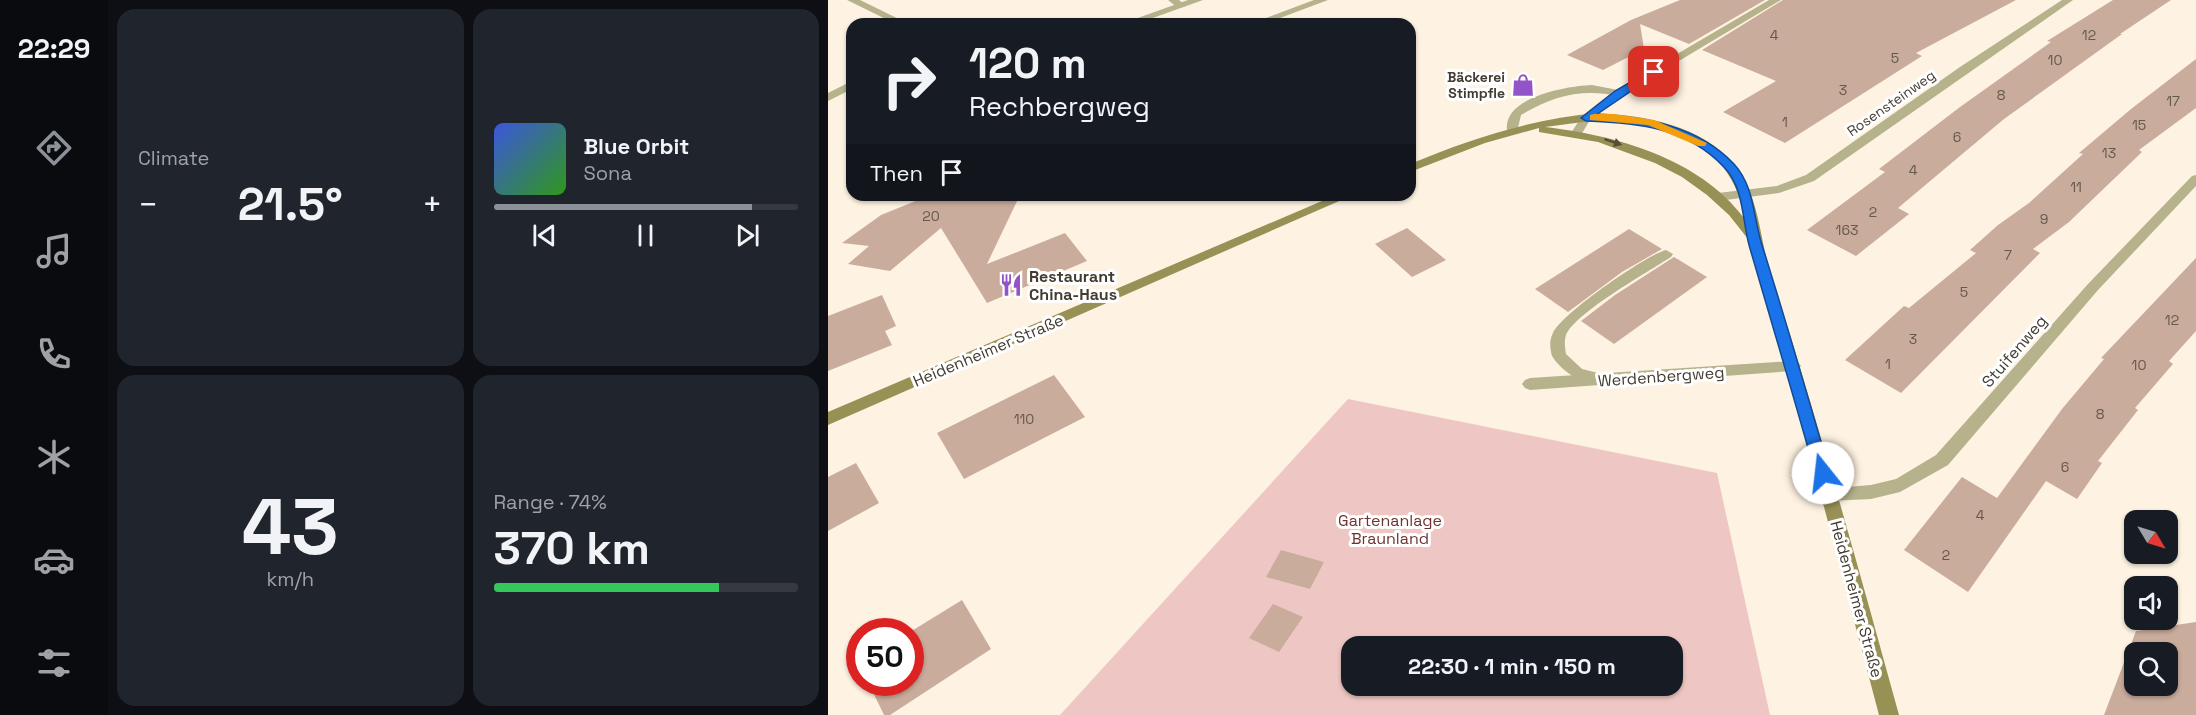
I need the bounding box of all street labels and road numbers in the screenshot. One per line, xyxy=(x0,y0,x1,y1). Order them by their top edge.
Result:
street label: Rosensteinweg xyxy=(1843,66,1939,140)
street label: Heidenheimer Straße xyxy=(910,309,1067,392)
street label: Stuifenweg xyxy=(1977,311,2052,392)
street label: Werdenbergweg xyxy=(1597,362,1725,391)
street label: Heidenheimer Straße xyxy=(1825,518,1888,680)

